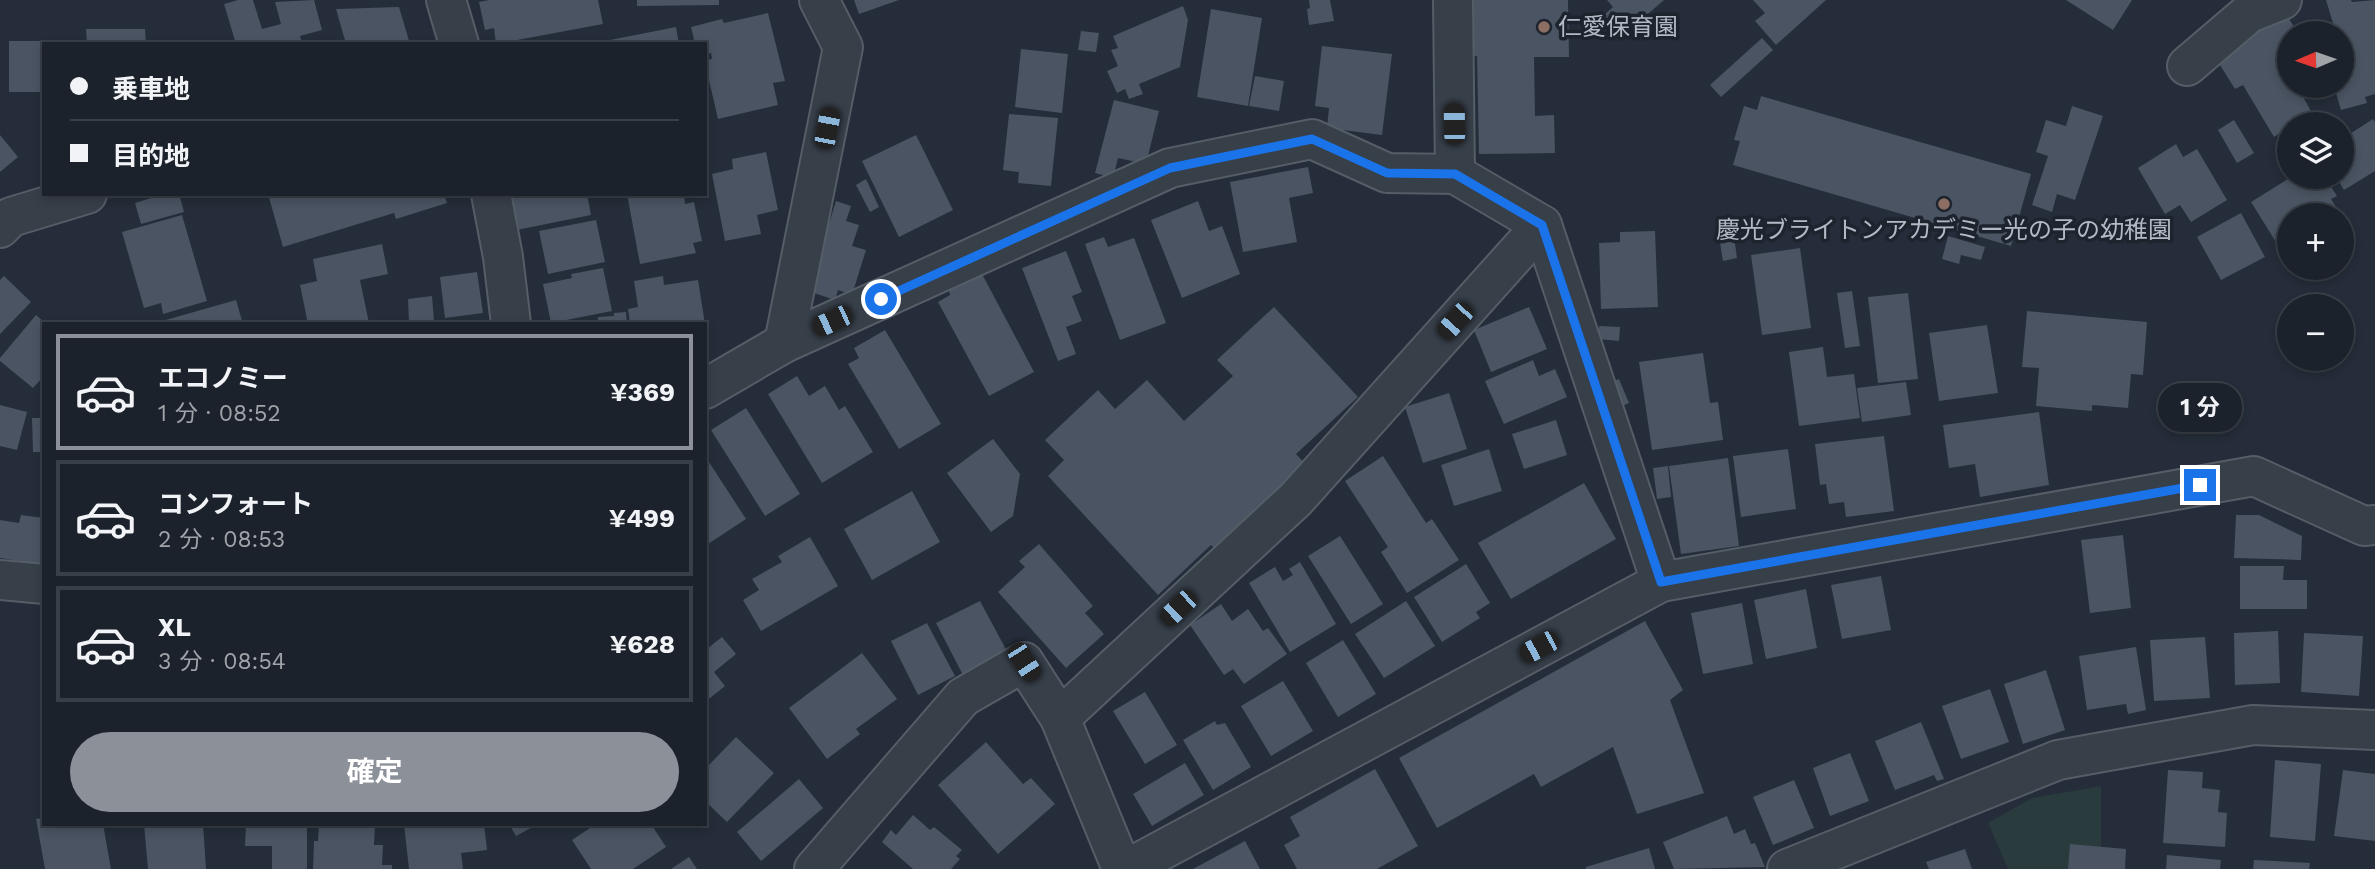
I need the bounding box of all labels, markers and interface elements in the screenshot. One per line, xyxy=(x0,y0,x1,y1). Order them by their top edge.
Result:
place label: 仁愛保育園 xyxy=(1558,13,1678,41)
marker: 仁愛保育園 xyxy=(1536,19,1552,35)
north arrow xyxy=(2277,21,2354,98)
map controls xyxy=(2277,21,2354,371)
text: 乗車地 xyxy=(112,74,190,104)
car xyxy=(1444,103,1465,145)
car xyxy=(813,105,842,151)
button: layers xyxy=(2277,112,2354,189)
text: 目的地 xyxy=(112,141,190,171)
marker: 慶光ブライトンアカデミー光の子の幼稚園 xyxy=(1936,196,1952,212)
button: + xyxy=(2277,203,2354,280)
place label: 慶光ブライトンアカデミー光の子の幼稚園 xyxy=(1716,216,2172,244)
route start xyxy=(865,283,897,315)
button: − xyxy=(2277,294,2354,371)
car xyxy=(1434,298,1477,344)
car xyxy=(809,303,856,339)
icon: car xyxy=(74,361,137,424)
text: エコノミー xyxy=(158,363,288,393)
text: ¥369 xyxy=(610,377,675,407)
callout: 1 分 xyxy=(2158,384,2242,433)
text: 1 分 xyxy=(2180,394,2220,421)
text: 1 分 · 08:52 xyxy=(158,400,281,427)
route end xyxy=(2184,469,2216,501)
icon: car xyxy=(74,487,137,550)
text: コンフォート xyxy=(158,489,313,519)
text: ¥499 xyxy=(609,503,675,533)
text: 2 分 · 08:53 xyxy=(158,526,285,553)
car xyxy=(1156,586,1201,630)
text: XL xyxy=(158,612,191,642)
icon: car xyxy=(74,613,137,676)
car xyxy=(1516,628,1563,666)
text: ¥628 xyxy=(610,629,675,659)
car xyxy=(1004,639,1045,685)
text: 3 分 · 08:54 xyxy=(158,648,286,675)
button: 確定 xyxy=(70,732,679,812)

